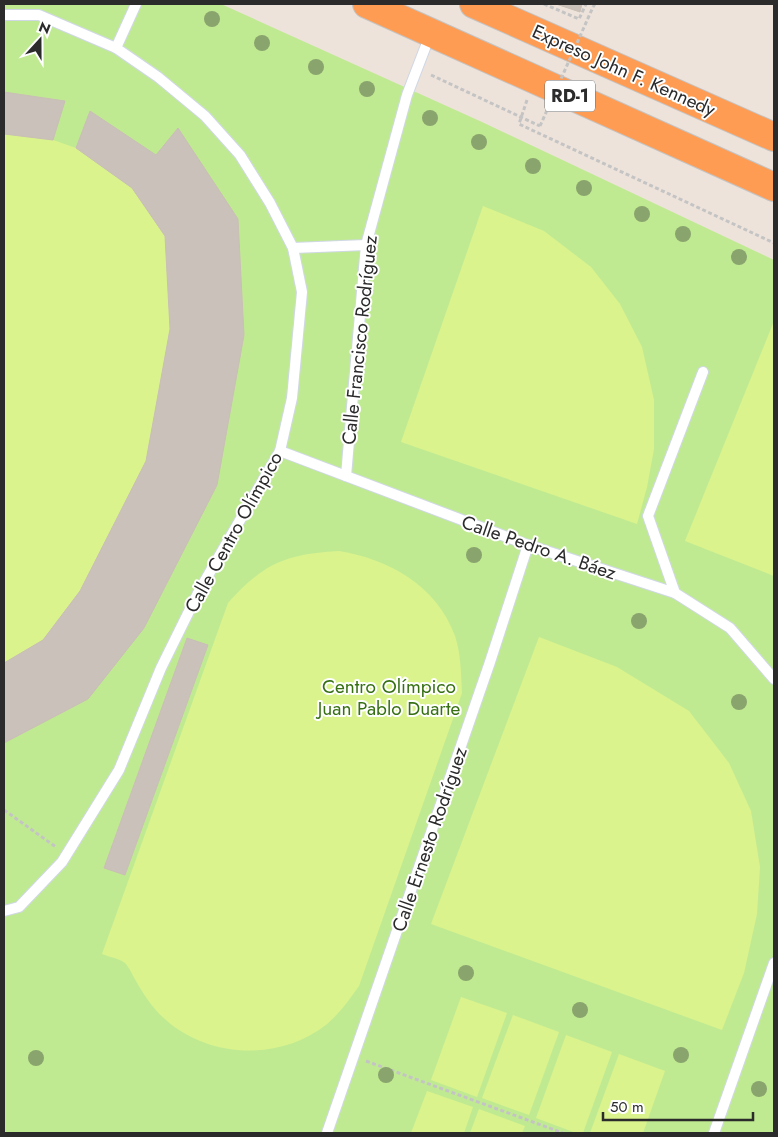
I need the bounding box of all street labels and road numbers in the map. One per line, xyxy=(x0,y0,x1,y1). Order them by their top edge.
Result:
street label: Expreso John F. Kennedy xyxy=(528,18,720,123)
road number: RD-1 xyxy=(545,80,595,112)
street label: Calle Francisco Rodríguez xyxy=(335,234,384,446)
street label: Calle Centro Olímpico xyxy=(178,447,289,618)
street label: Calle Pedro A. Báez xyxy=(458,508,620,587)
street label: Calle Ernesto Rodríguez xyxy=(385,743,474,935)

